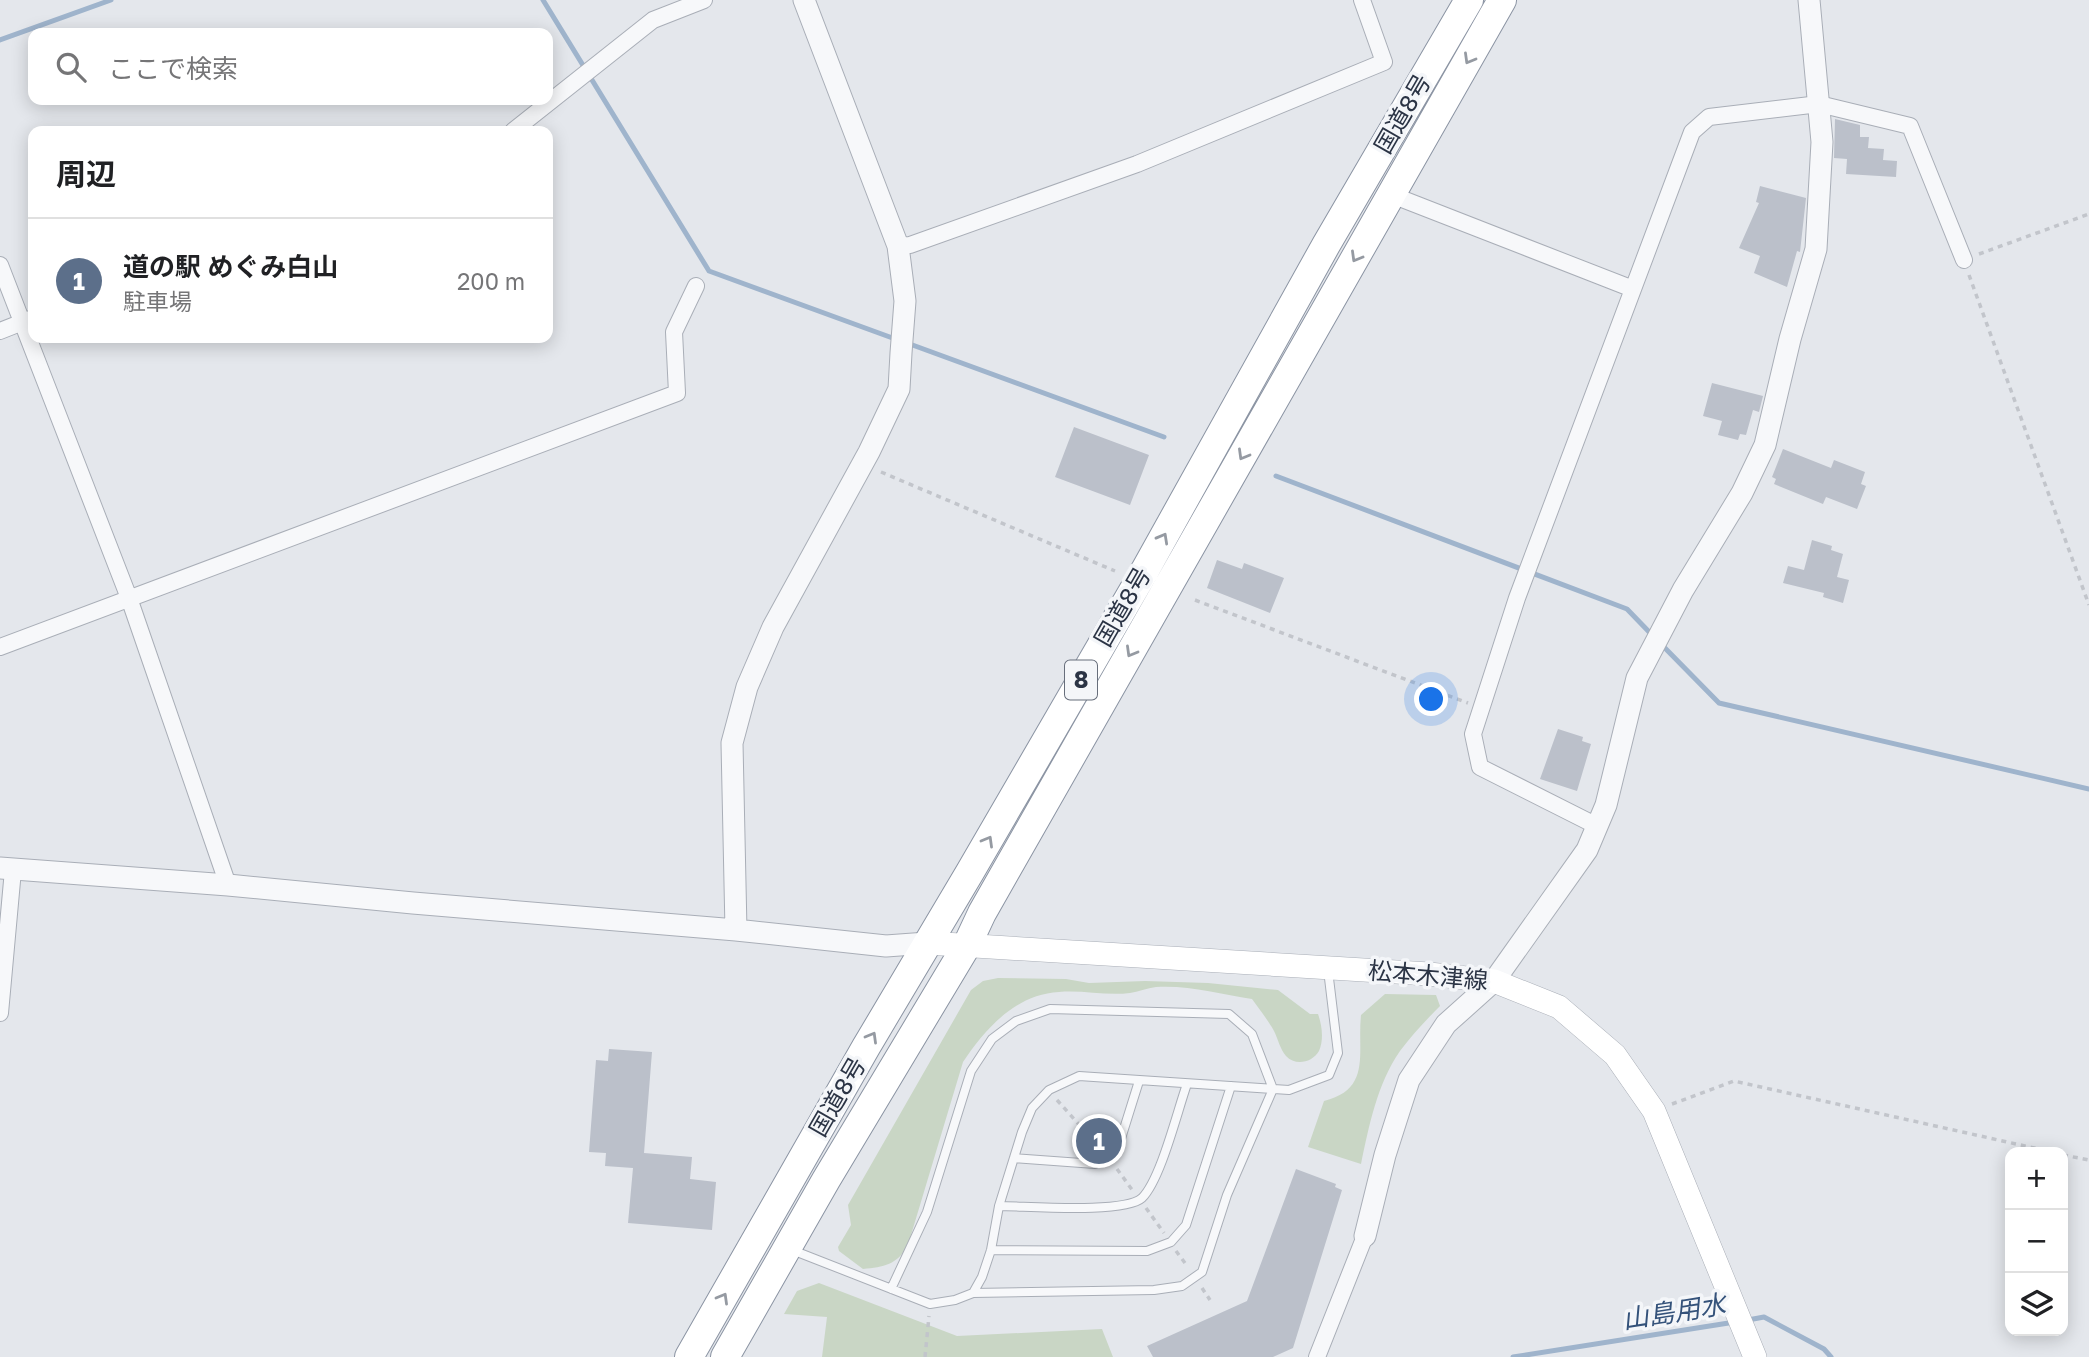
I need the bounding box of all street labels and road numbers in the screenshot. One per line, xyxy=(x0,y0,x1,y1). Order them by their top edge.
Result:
street label: 国道8号 xyxy=(1367,68,1436,158)
street label: 国道8号 xyxy=(1087,561,1156,651)
road number: 8 xyxy=(1065,660,1097,700)
street label: 松本木津線 xyxy=(1367,955,1489,994)
street label: 国道8号 xyxy=(802,1051,871,1141)

